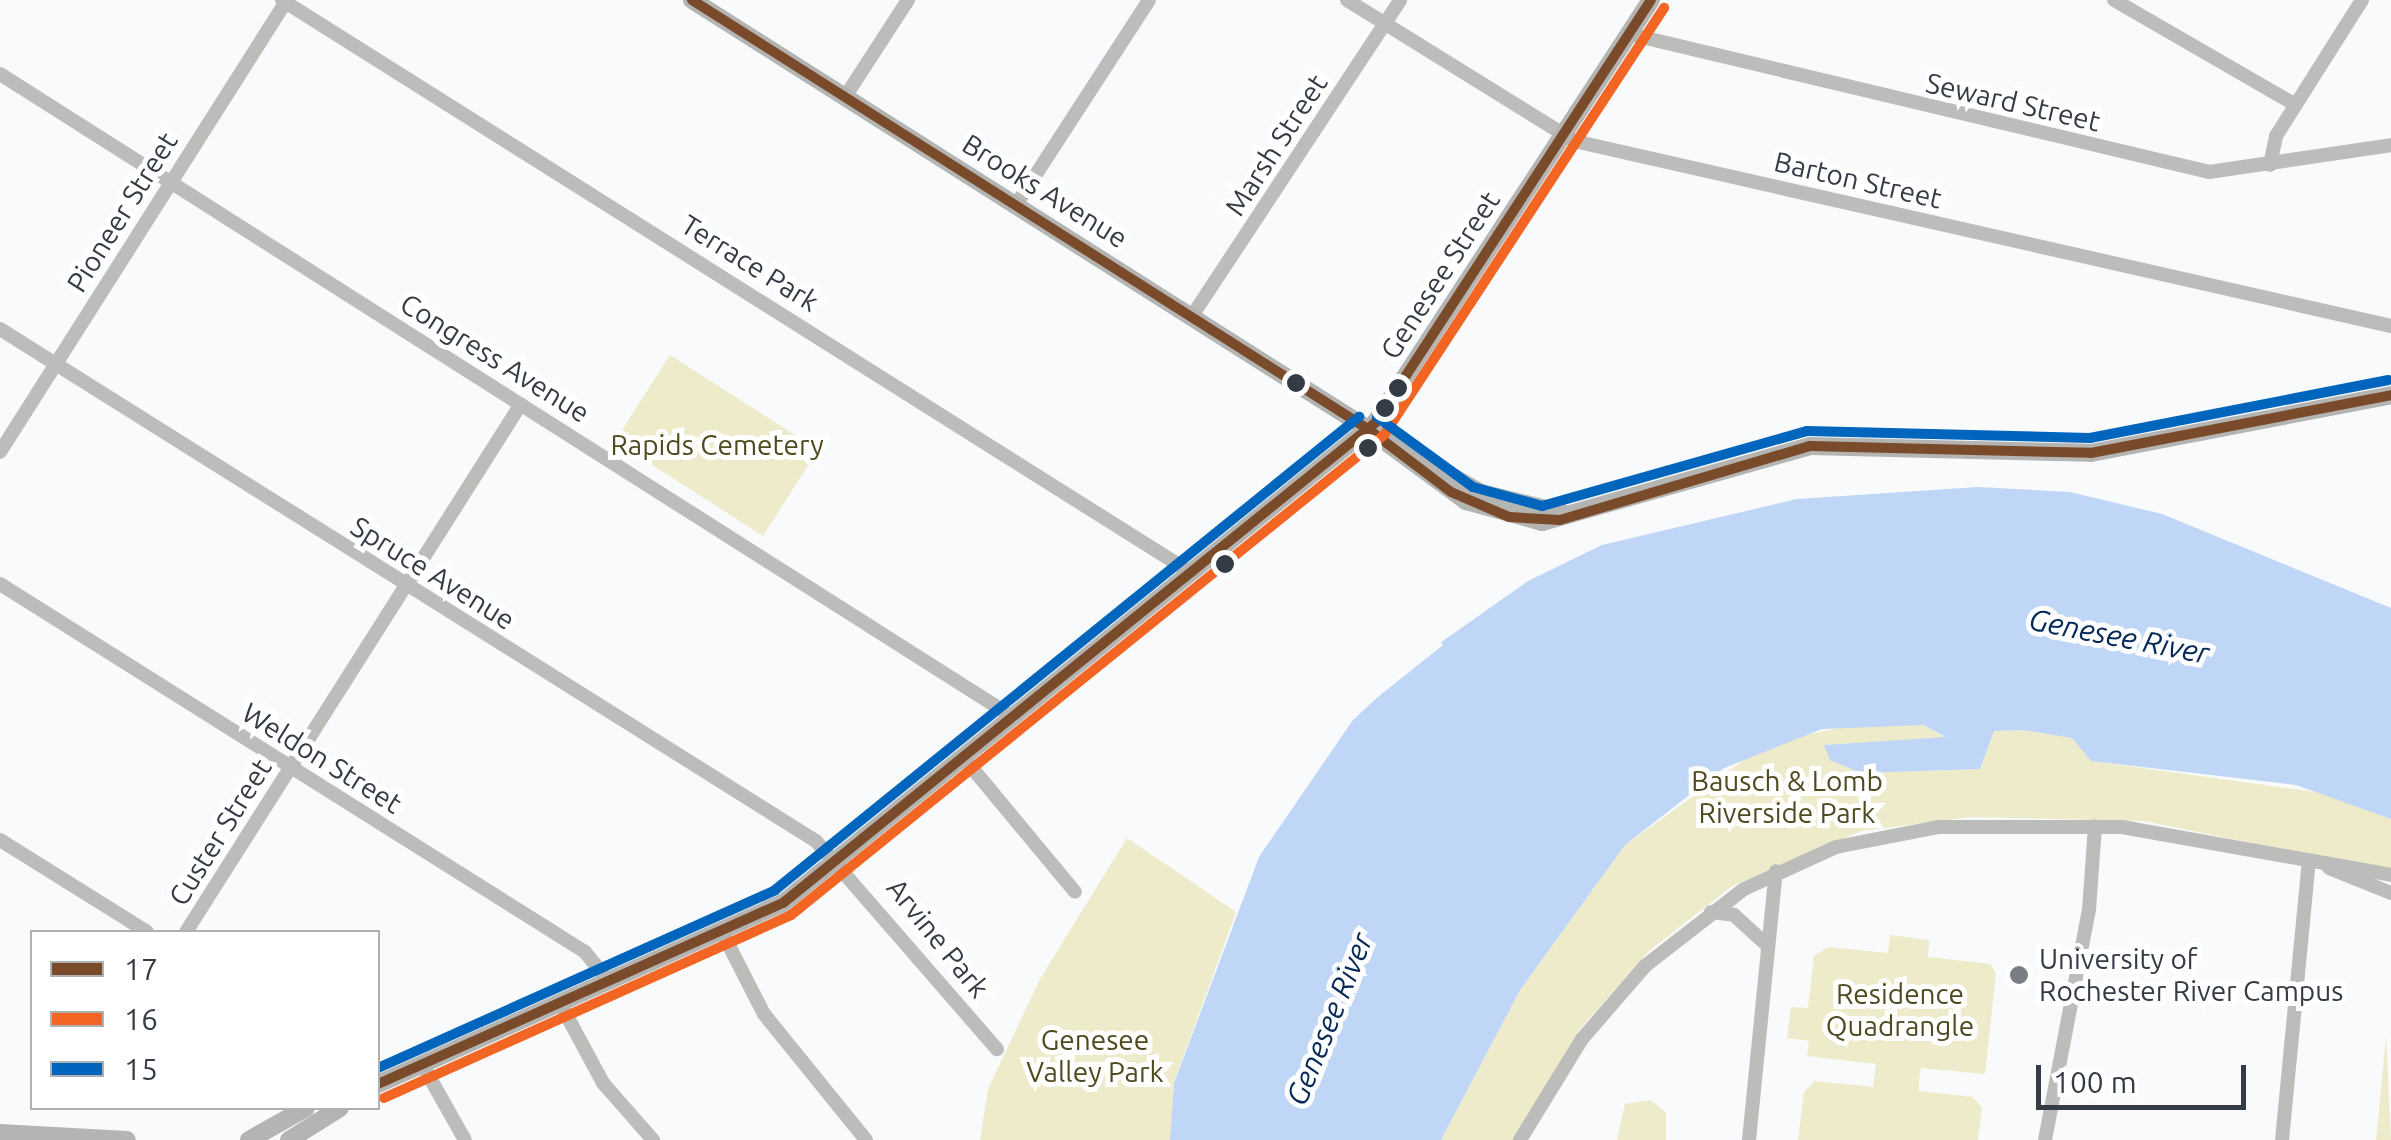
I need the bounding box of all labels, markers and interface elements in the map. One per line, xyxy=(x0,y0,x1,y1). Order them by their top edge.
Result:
street label: Seward Street xyxy=(1923,66,2103,138)
street label: Marsh Street xyxy=(1218,68,1334,222)
street label: Pioneer Street xyxy=(60,126,184,298)
street label: Brooks Avenue xyxy=(956,127,1134,255)
street label: Barton Street xyxy=(1771,144,1945,216)
street label: Genesee Street xyxy=(1373,185,1507,365)
street label: Terrace Park xyxy=(675,207,825,319)
street label: Congress Avenue xyxy=(394,286,596,430)
unlabelled marker xyxy=(1286,373,1306,393)
unlabelled marker xyxy=(1388,378,1408,398)
unlabelled marker xyxy=(1375,398,1395,418)
park label: Rapids Cemetery xyxy=(610,428,824,462)
unlabelled marker xyxy=(1358,438,1378,458)
street label: Spruce Avenue xyxy=(345,509,521,637)
unlabelled marker xyxy=(1215,554,1235,574)
water label: Genesee River xyxy=(2026,601,2212,671)
street label: Weldon Street xyxy=(236,696,408,820)
street label: Custer Street xyxy=(162,752,278,912)
park label: Bausch & Lomb Riverside Park xyxy=(1691,764,1883,830)
street label: Arvine Park xyxy=(880,872,996,1004)
water label: Genesee River xyxy=(1278,927,1380,1111)
legend xyxy=(30,930,380,1110)
place label: University of Rochester River Campus xyxy=(2039,942,2343,1008)
text: 17 xyxy=(124,952,158,986)
marker: University of Rochester River Campus xyxy=(2008,964,2030,986)
park label: Residence Quadrangle xyxy=(1826,977,1974,1043)
text: 16 xyxy=(124,1002,158,1036)
park label: Genesee Valley Park xyxy=(1026,1023,1164,1089)
scale bar xyxy=(2041,1045,2251,1107)
text: 15 xyxy=(124,1052,158,1086)
text: 100 m xyxy=(2053,1065,2137,1099)

